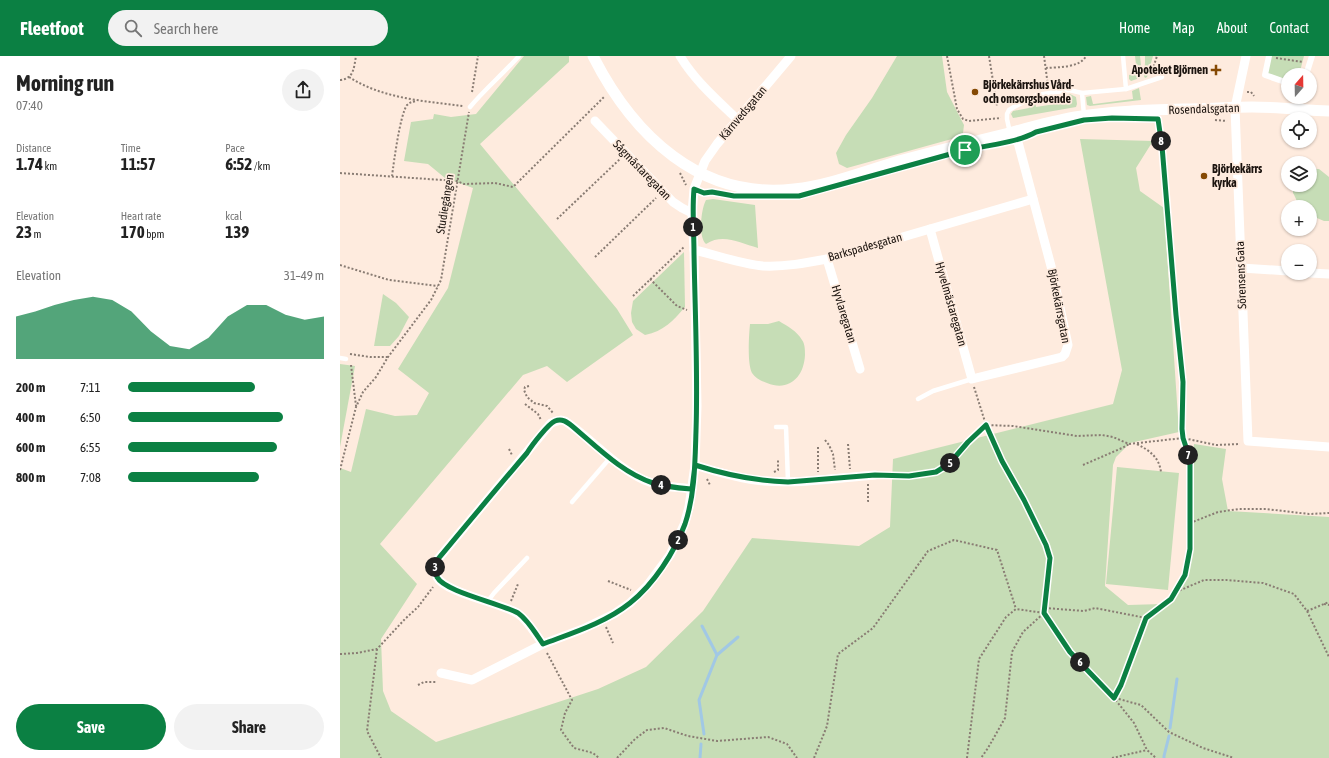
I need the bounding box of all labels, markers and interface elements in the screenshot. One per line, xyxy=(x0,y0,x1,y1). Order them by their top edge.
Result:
search box xyxy=(108,10,388,46)
text: Fleetfoot xyxy=(20,17,84,39)
icon: search xyxy=(122,17,144,39)
text: Search here xyxy=(154,20,218,37)
text: Home xyxy=(1119,20,1150,36)
text: Map xyxy=(1172,20,1195,36)
text: About xyxy=(1217,20,1248,36)
text: Contact xyxy=(1270,20,1309,36)
place label: Apoteket Björnen xyxy=(1131,63,1208,77)
marker: Apoteket Björnen xyxy=(1211,65,1221,75)
north arrow xyxy=(1281,68,1317,104)
map controls xyxy=(1281,68,1317,280)
button: share xyxy=(282,69,324,111)
text: Morning run xyxy=(16,70,114,96)
place label: Björkekärrshus Vård- och omsorgsboende xyxy=(983,78,1074,106)
street label: Kärnvedsgatan xyxy=(716,83,770,143)
marker: Björkekärrshus Vård- och omsorgsboende xyxy=(970,87,980,97)
text: 07:40 xyxy=(16,98,43,113)
street label: Rosendalsgatan xyxy=(1168,101,1240,117)
button: locate xyxy=(1281,112,1317,148)
pin: 8 xyxy=(1151,131,1171,151)
pin xyxy=(948,133,982,167)
text: 8 xyxy=(1158,135,1164,147)
street label: Sågmästaregatan xyxy=(610,137,674,203)
icon: arrive xyxy=(954,139,976,161)
text: Distance xyxy=(16,142,51,154)
text: Time xyxy=(121,142,141,154)
text: Pace xyxy=(225,142,245,154)
text: 1.74 xyxy=(16,154,43,174)
text: 11:57 xyxy=(121,154,156,174)
text: 6:52 xyxy=(225,154,252,174)
button: layers xyxy=(1281,156,1317,192)
text: km xyxy=(43,160,57,172)
text: /km xyxy=(252,160,270,172)
place label: Björkekärrs kyrka xyxy=(1212,162,1263,190)
marker: Björkekärrs kyrka xyxy=(1199,171,1209,181)
street label: Studiegången xyxy=(433,173,457,235)
button: + xyxy=(1281,200,1317,236)
text: Elevation xyxy=(16,210,54,222)
text: Heart rate xyxy=(121,210,161,222)
text: kcal xyxy=(225,210,242,222)
pin: 1 xyxy=(683,217,703,237)
text: 1 xyxy=(690,221,696,233)
text: 23 xyxy=(16,222,32,242)
text: 170 xyxy=(121,222,145,242)
text: 139 xyxy=(225,222,249,242)
text: m xyxy=(32,228,41,240)
text: bpm xyxy=(145,228,165,240)
street label: Barkspadesgatan xyxy=(826,230,904,264)
street label: Sörensens Gata xyxy=(1233,241,1249,309)
button: − xyxy=(1281,244,1317,280)
street label: Hyvelmästaregatan xyxy=(932,260,970,348)
text: Elevation xyxy=(16,268,61,283)
text: 31–49 m xyxy=(284,268,324,283)
street label: Björkekärrsgatan xyxy=(1045,268,1073,344)
street label: Hyvlaregatan xyxy=(829,283,859,345)
text: 200 m xyxy=(16,380,45,395)
text: 7:11 xyxy=(80,380,101,395)
text: 400 m xyxy=(16,410,45,425)
text: 6:50 xyxy=(80,410,101,425)
text: 600 m xyxy=(16,440,45,455)
text: 6:55 xyxy=(80,440,101,455)
pin: 7 xyxy=(1178,445,1198,465)
text: 7 xyxy=(1185,449,1191,461)
pin: 5 xyxy=(940,453,960,473)
text: 5 xyxy=(947,457,953,469)
text: 800 m xyxy=(16,470,45,485)
text: 7:08 xyxy=(80,470,101,485)
pin: 4 xyxy=(651,475,671,495)
text: 4 xyxy=(658,479,664,491)
pin: 2 xyxy=(668,530,688,550)
text: 2 xyxy=(675,534,681,546)
pin: 3 xyxy=(425,557,445,577)
text: 3 xyxy=(432,561,438,573)
pin: 6 xyxy=(1070,652,1090,672)
text: 6 xyxy=(1077,656,1083,668)
button: Save xyxy=(16,704,166,750)
button: Share xyxy=(174,704,324,750)

